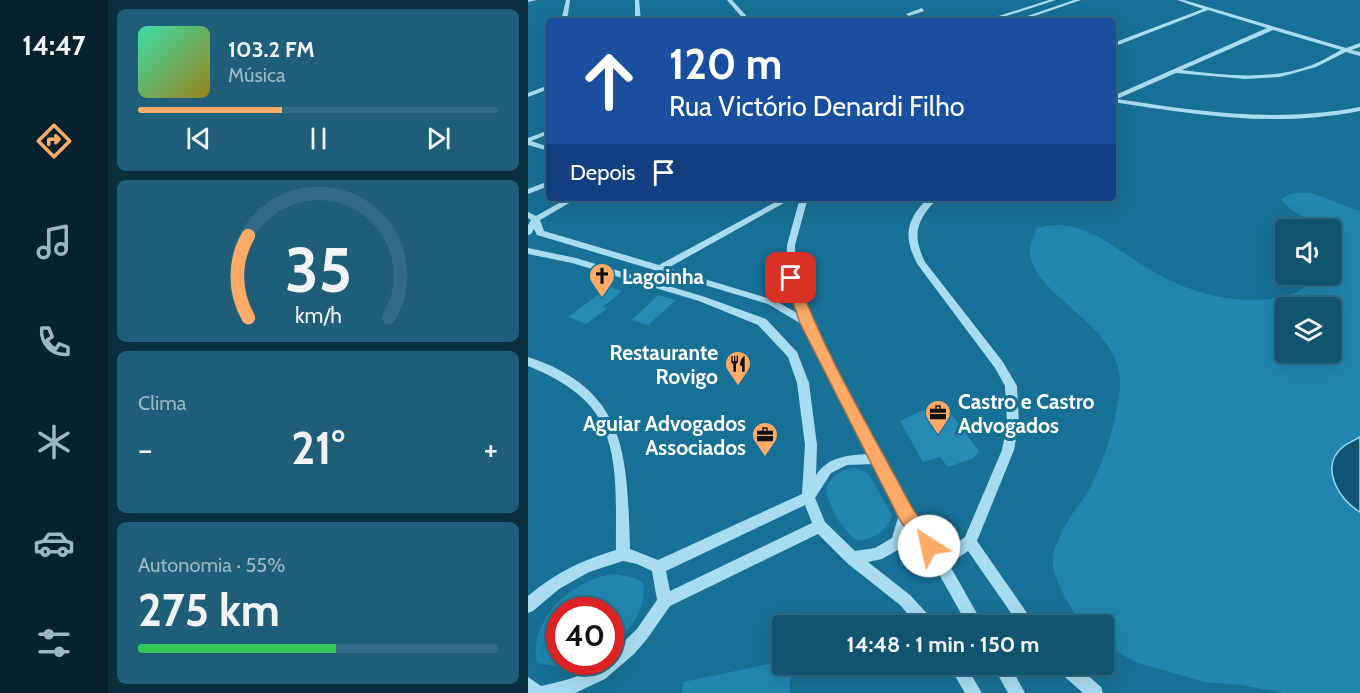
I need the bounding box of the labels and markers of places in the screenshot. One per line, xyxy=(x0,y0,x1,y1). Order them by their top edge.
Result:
pin xyxy=(765,252,816,303)
church icon: Lagoinha xyxy=(587,261,617,299)
place label: Lagoinha xyxy=(622,264,705,289)
place label: Restaurante Rovigo xyxy=(610,340,718,389)
restaurant icon: Restaurante Rovigo xyxy=(723,349,753,387)
place label: Castro e Castro Advogados xyxy=(958,389,1094,438)
office icon: Castro e Castro Advogados xyxy=(923,398,953,436)
place label: Aguiar Advogados Associados xyxy=(583,411,746,460)
office icon: Aguiar Advogados Associados xyxy=(750,420,780,458)

